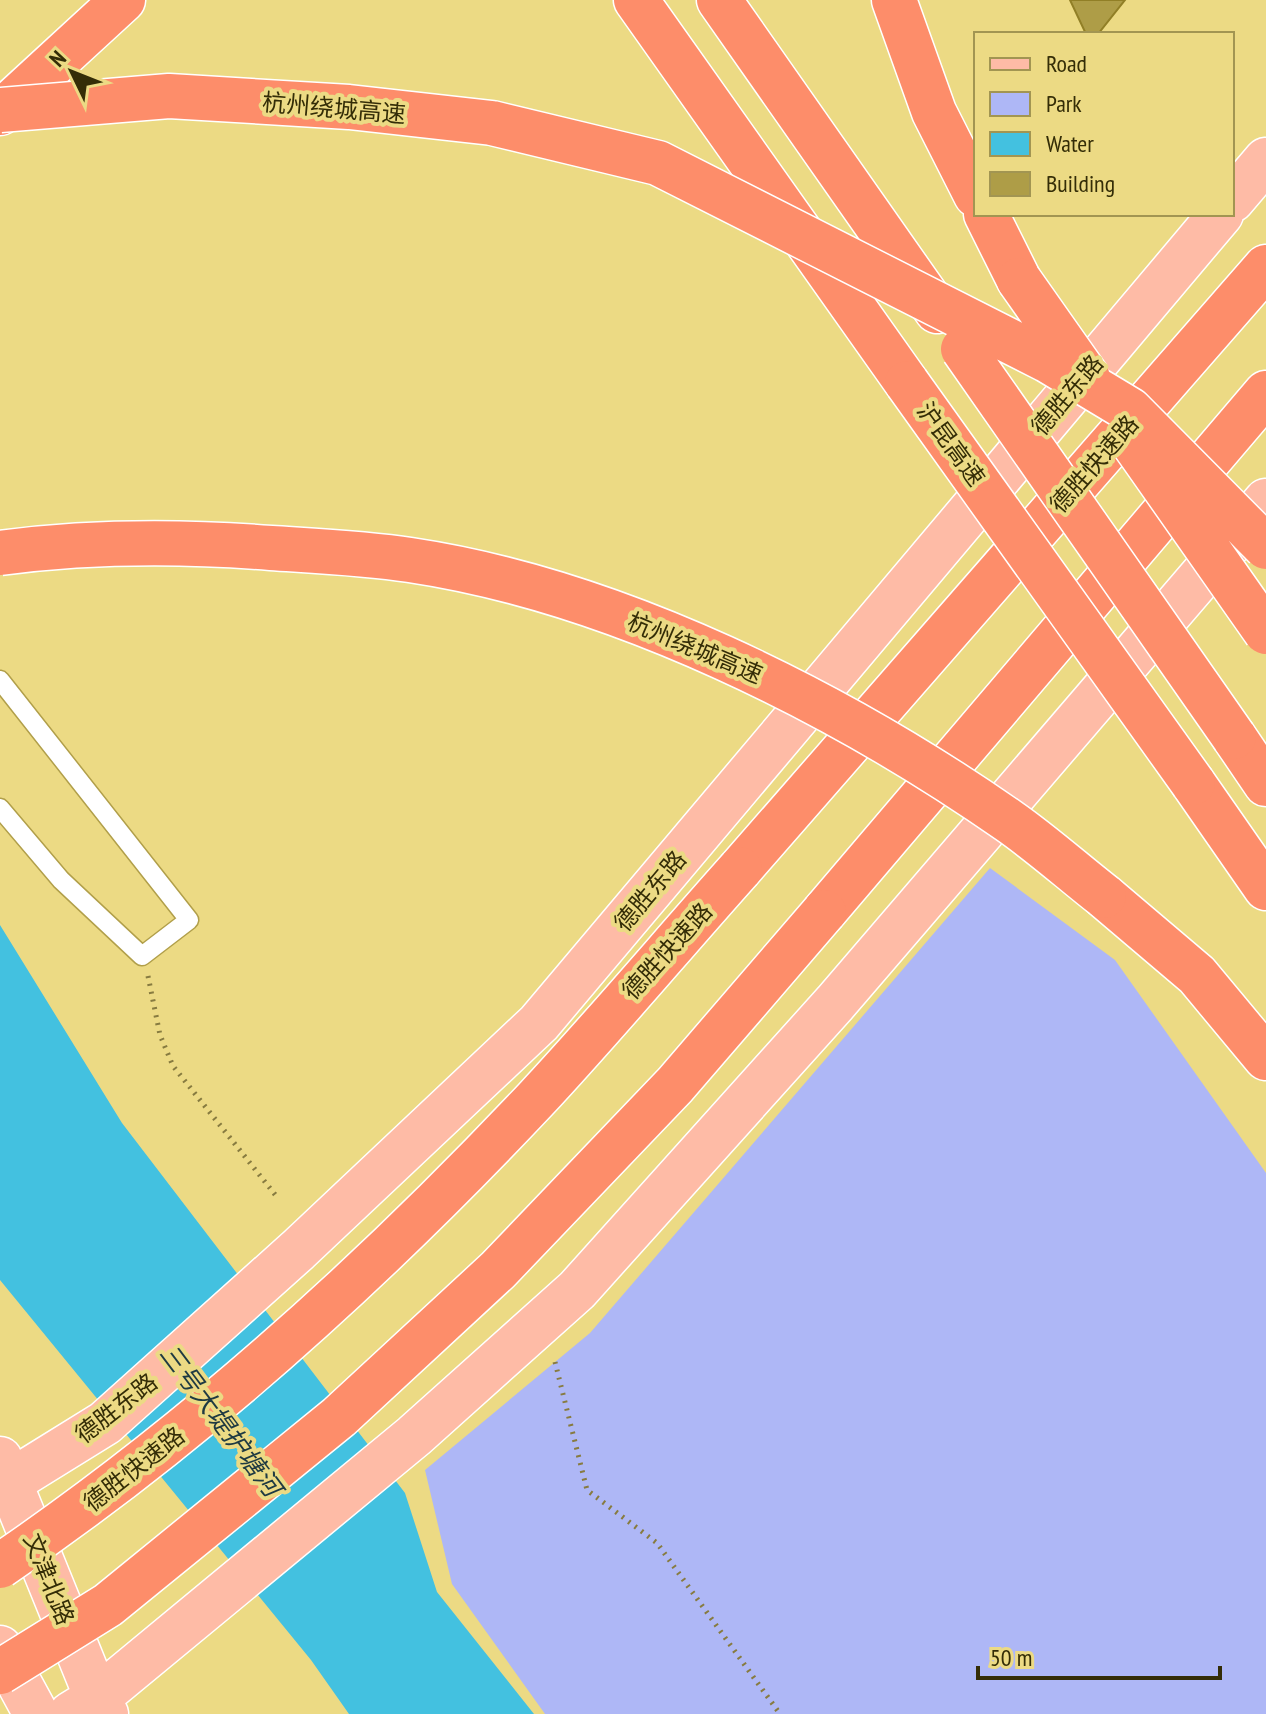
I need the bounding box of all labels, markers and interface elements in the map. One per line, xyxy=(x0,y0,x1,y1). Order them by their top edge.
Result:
north arrow xyxy=(32,32,112,112)
legend xyxy=(974,32,1234,216)
text: N xyxy=(43,44,72,72)
text: Road xyxy=(1046,48,1087,79)
street label: 杭州绕城高速 xyxy=(261,86,407,130)
text: Park xyxy=(1046,88,1082,119)
text: Water xyxy=(1046,128,1094,159)
text: Building xyxy=(1046,168,1115,199)
street label: 德胜东路 xyxy=(1024,348,1110,442)
street label: 沪昆高速 xyxy=(910,396,992,492)
street label: 德胜快速路 xyxy=(1043,409,1145,519)
street label: 杭州绕城高速 xyxy=(623,606,767,690)
street label: 德胜东路 xyxy=(607,844,693,938)
street label: 德胜快速路 xyxy=(615,896,719,1006)
water label: 三号大堤护塘河 xyxy=(153,1337,292,1507)
street label: 德胜东路 xyxy=(69,1366,163,1450)
street label: 德胜快速路 xyxy=(77,1420,191,1518)
street label: 文津北路 xyxy=(17,1529,81,1629)
scale bar xyxy=(978,1630,1220,1680)
text: 50 m xyxy=(990,1642,1032,1673)

